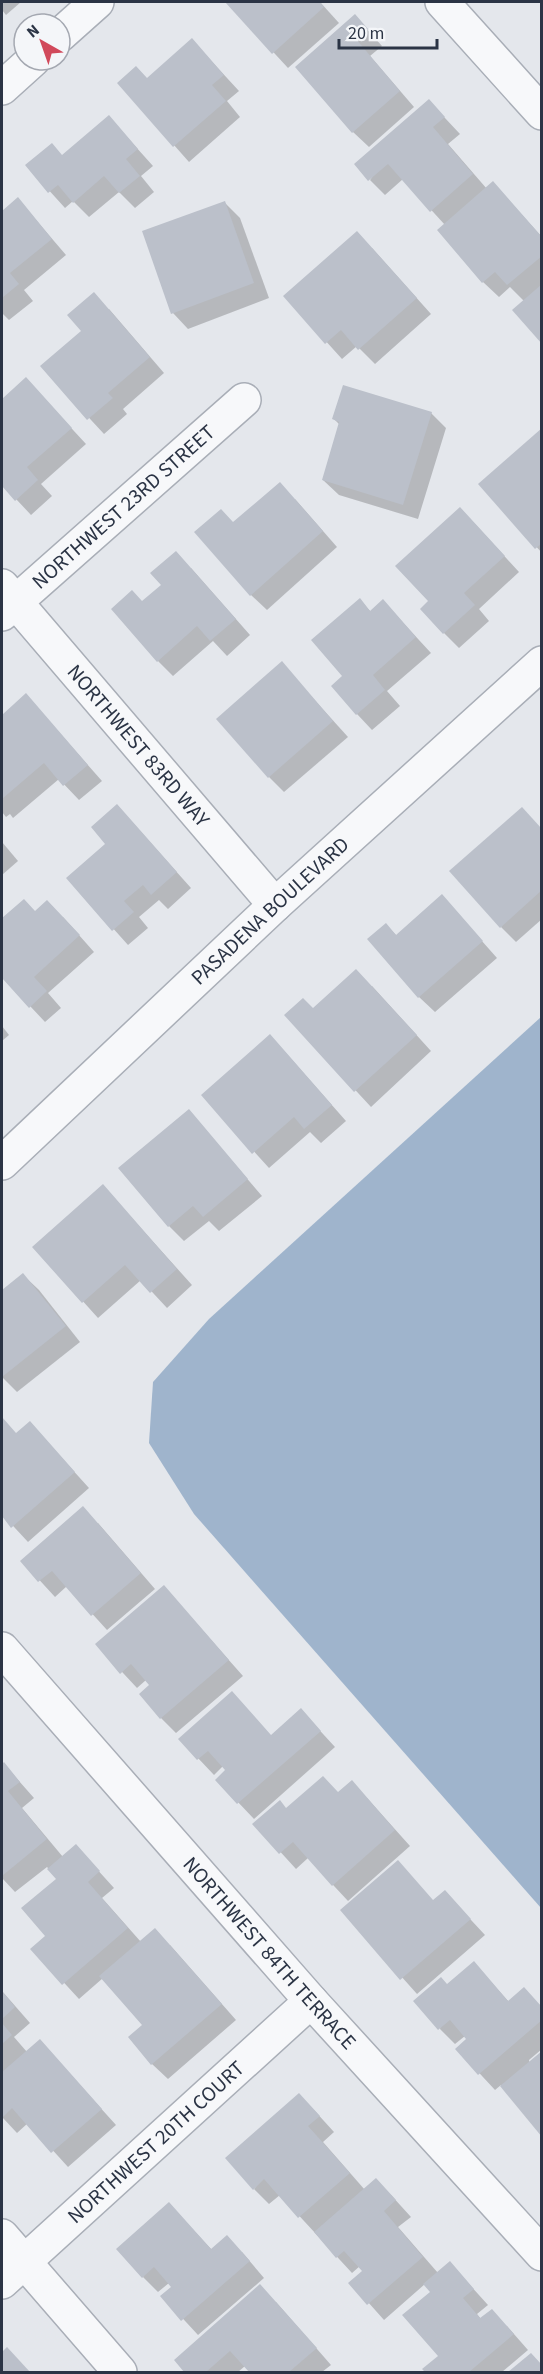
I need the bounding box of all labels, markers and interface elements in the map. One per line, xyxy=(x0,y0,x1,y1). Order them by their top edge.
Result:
north arrow xyxy=(12,12,72,72)
scale bar xyxy=(339,12,436,50)
text: N xyxy=(22,19,44,43)
text: 20 m xyxy=(348,21,384,46)
street label: NORTHWEST 23RD STREET xyxy=(25,417,221,596)
street label: NORTHWEST 83RD WAY xyxy=(60,658,217,834)
street label: PASADENA BOULEVARD xyxy=(184,830,356,992)
street label: NORTHWEST 84TH TERRACE xyxy=(176,1850,363,2056)
street label: NORTHWEST 20TH COURT xyxy=(61,2054,251,2231)

